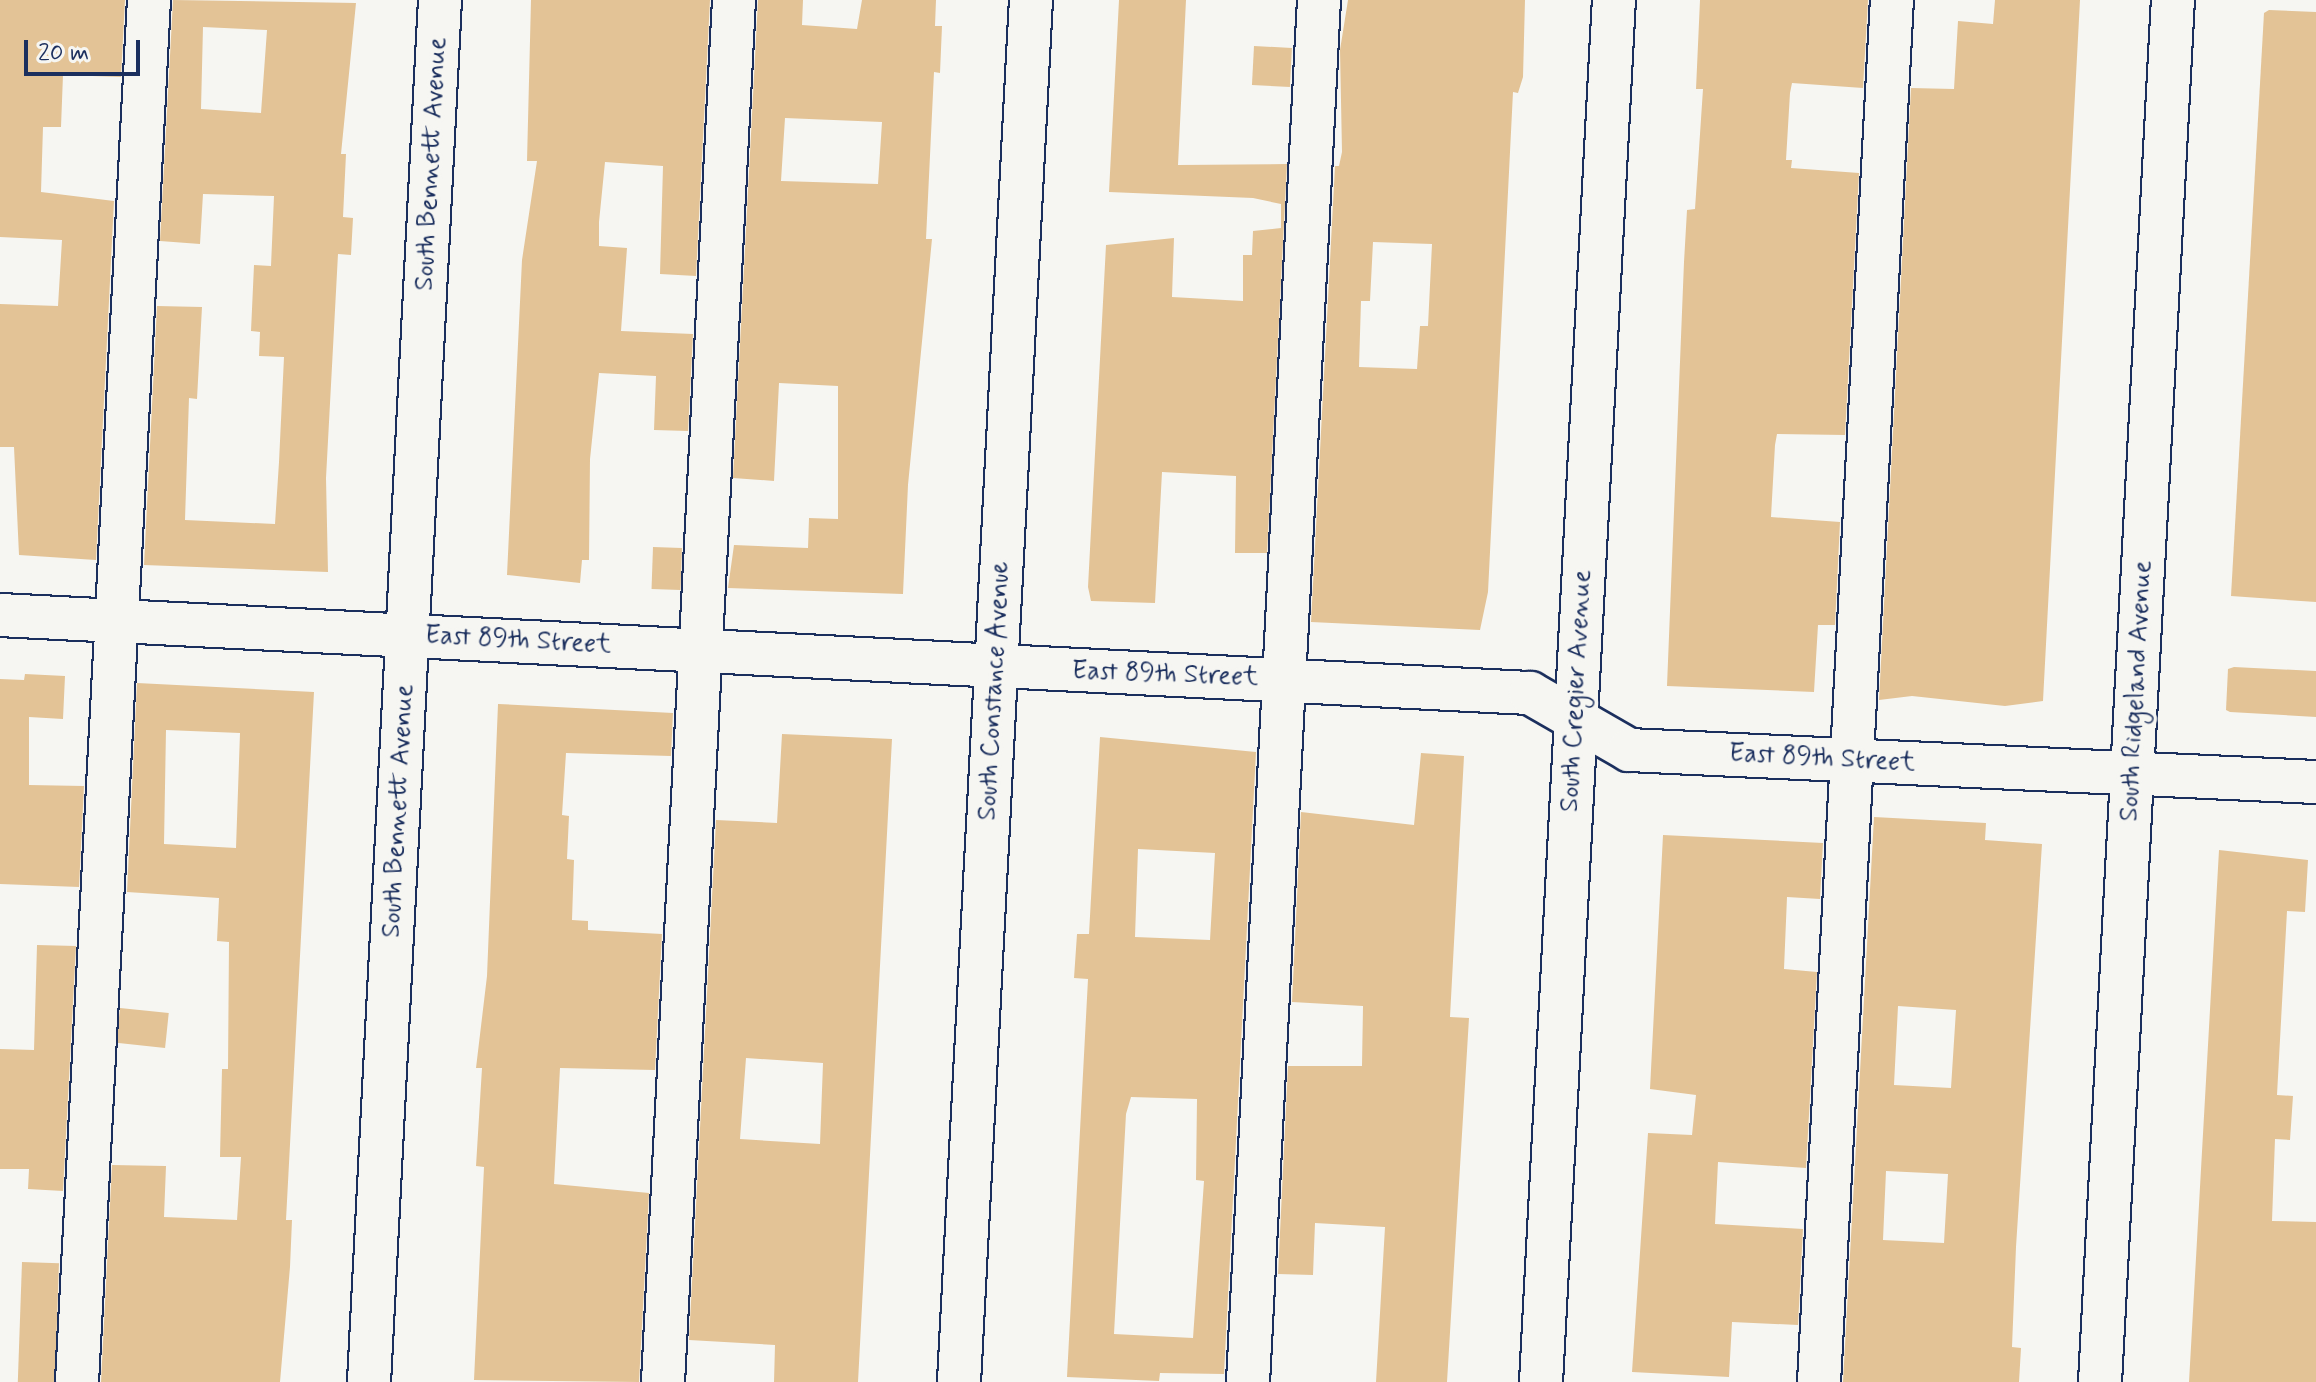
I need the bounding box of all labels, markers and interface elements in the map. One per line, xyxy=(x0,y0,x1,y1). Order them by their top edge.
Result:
scale bar xyxy=(28,24,144,74)
street label: South Bennett Avenue xyxy=(410,36,454,292)
text: 20 m xyxy=(38,38,89,69)
street label: South Constance Avenue xyxy=(973,558,1017,824)
street label: South Ridgeland Avenue xyxy=(2115,560,2159,822)
street label: South Cregier Avenue xyxy=(1555,573,1599,809)
street label: East 89th Street xyxy=(424,621,612,661)
street label: East 89th Street xyxy=(1071,656,1259,694)
street label: South Bennett Avenue xyxy=(377,683,421,939)
street label: East 89th Street xyxy=(1728,739,1916,779)

